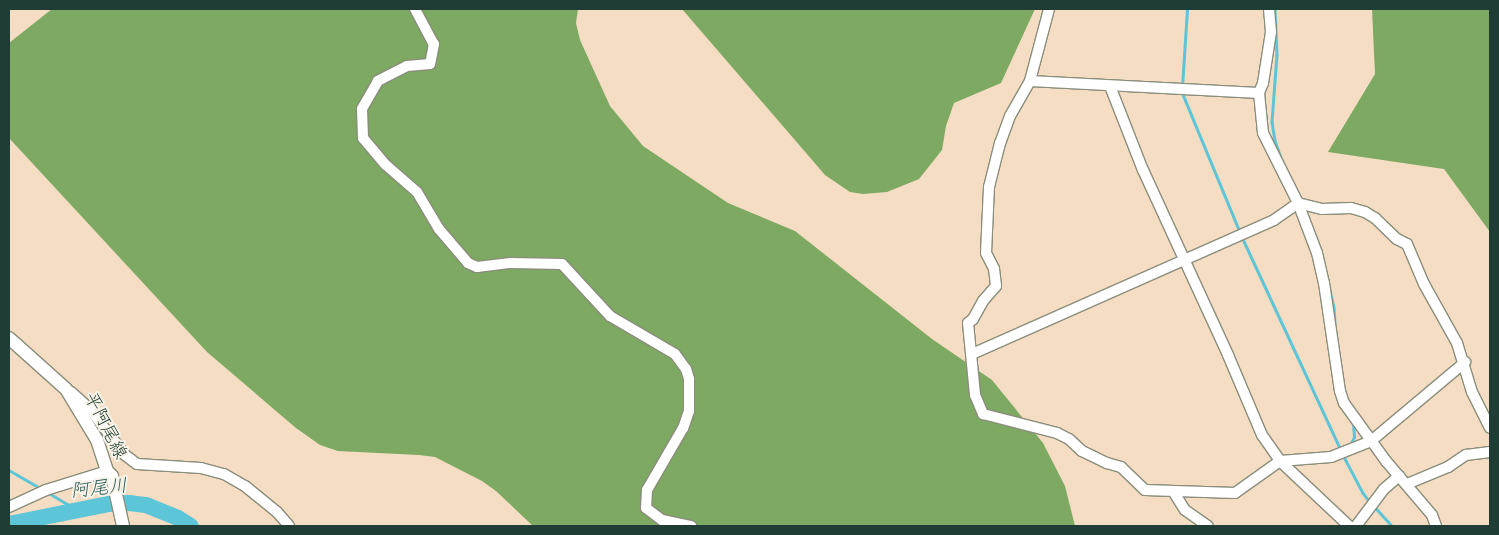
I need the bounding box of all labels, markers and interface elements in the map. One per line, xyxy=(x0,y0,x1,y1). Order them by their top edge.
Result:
street label: 平阿尾線 xyxy=(79,389,131,463)
water label: 阿尾川 xyxy=(69,475,129,503)

